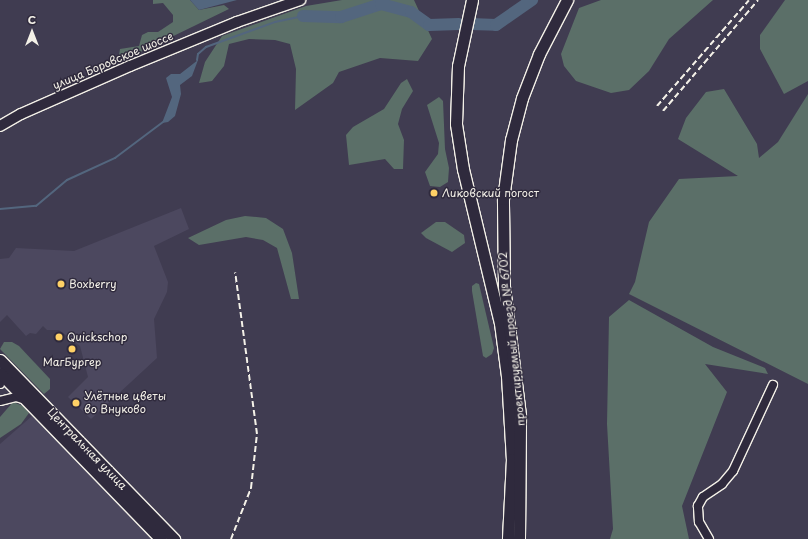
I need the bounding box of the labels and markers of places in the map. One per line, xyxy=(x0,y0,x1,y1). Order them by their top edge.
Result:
place label: Ликовский погост xyxy=(442,186,539,200)
marker: Ликовский погост xyxy=(429,188,439,198)
place label: Boxberry xyxy=(69,277,116,291)
marker: Boxberry xyxy=(56,279,66,289)
place label: Quickschop xyxy=(67,330,127,344)
marker: Quickschop xyxy=(54,332,64,342)
marker: МагБургер xyxy=(67,344,77,354)
place label: МагБургер xyxy=(43,355,101,369)
place label: Улётные цветы во Внуково xyxy=(84,390,166,416)
marker: Улётные цветы во Внуково xyxy=(71,398,81,408)

